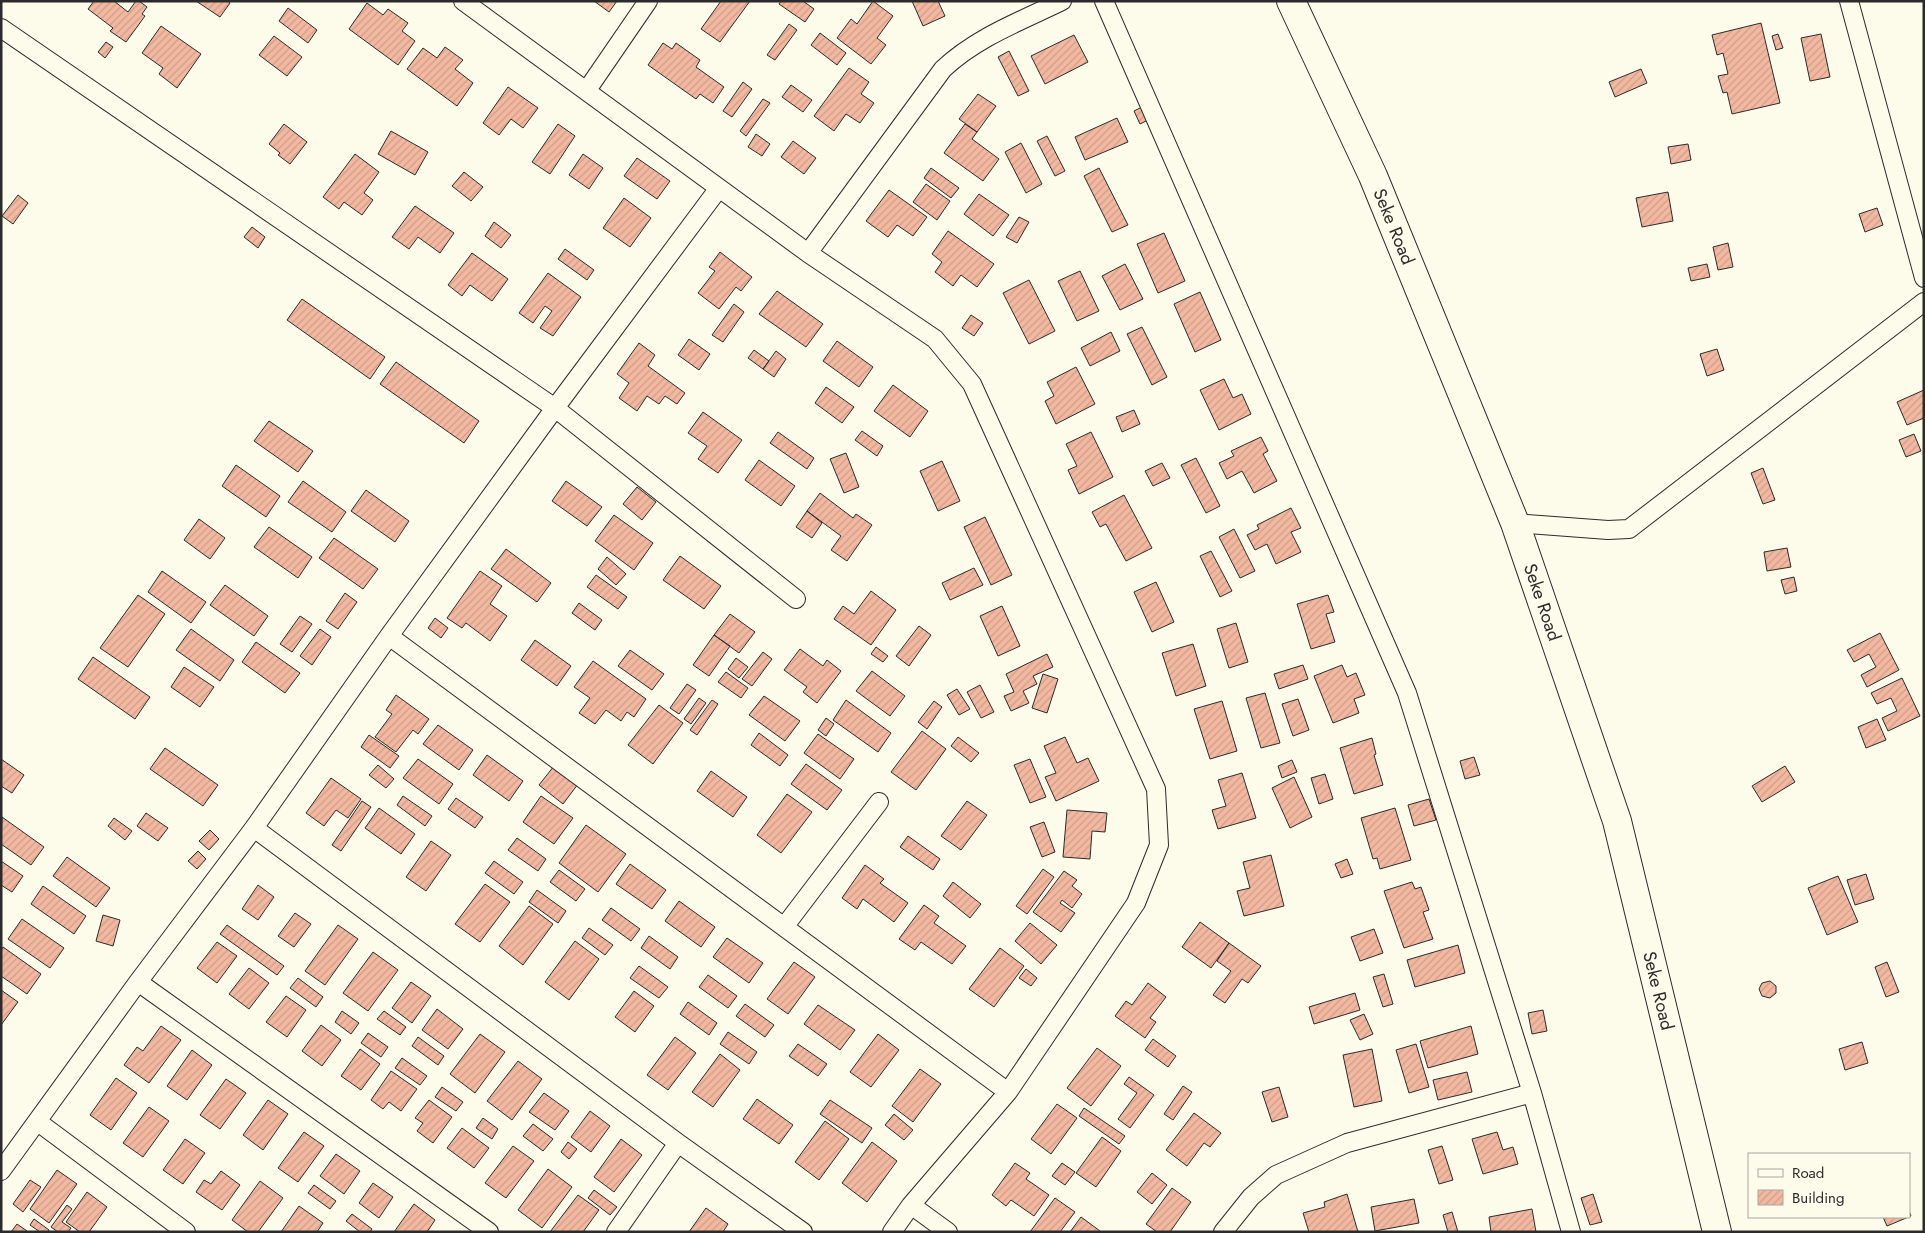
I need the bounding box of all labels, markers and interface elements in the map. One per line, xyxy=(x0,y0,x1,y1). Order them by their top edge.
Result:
street label: Seke Road xyxy=(1366,185,1421,269)
street label: Seke Road xyxy=(1517,560,1567,645)
street label: Seke Road xyxy=(1636,949,1680,1033)
legend xyxy=(1748,1153,1910,1218)
text: Road xyxy=(1792,1162,1824,1184)
text: Building xyxy=(1792,1187,1844,1209)

